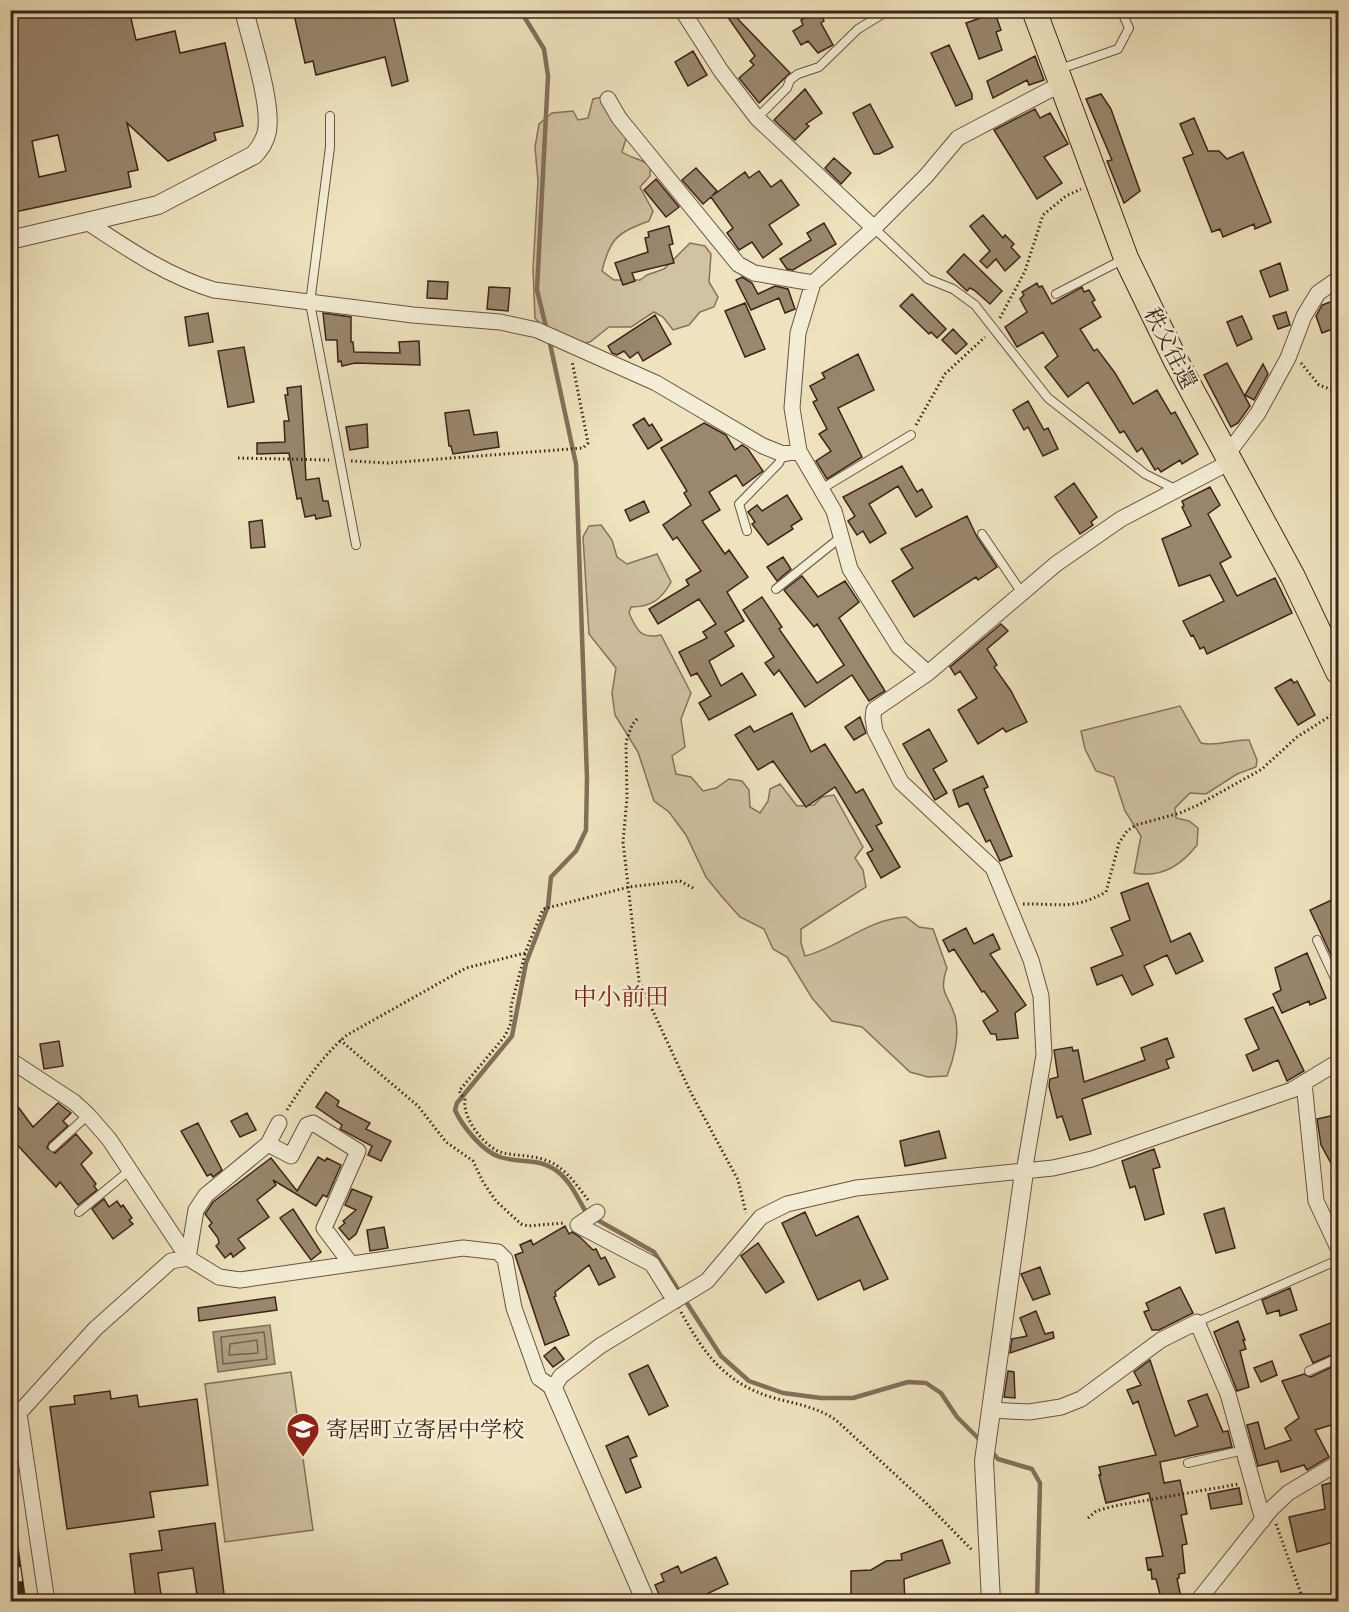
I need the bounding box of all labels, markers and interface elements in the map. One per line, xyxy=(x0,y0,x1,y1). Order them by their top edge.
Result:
street label: 秩父往還 xyxy=(1137,302,1205,394)
district label: 中小前田 xyxy=(573,979,669,1014)
school or university icon: 寄居町立寄居中学校 xyxy=(285,1411,321,1458)
place label: 寄居町立寄居中学校 xyxy=(326,1413,524,1445)

